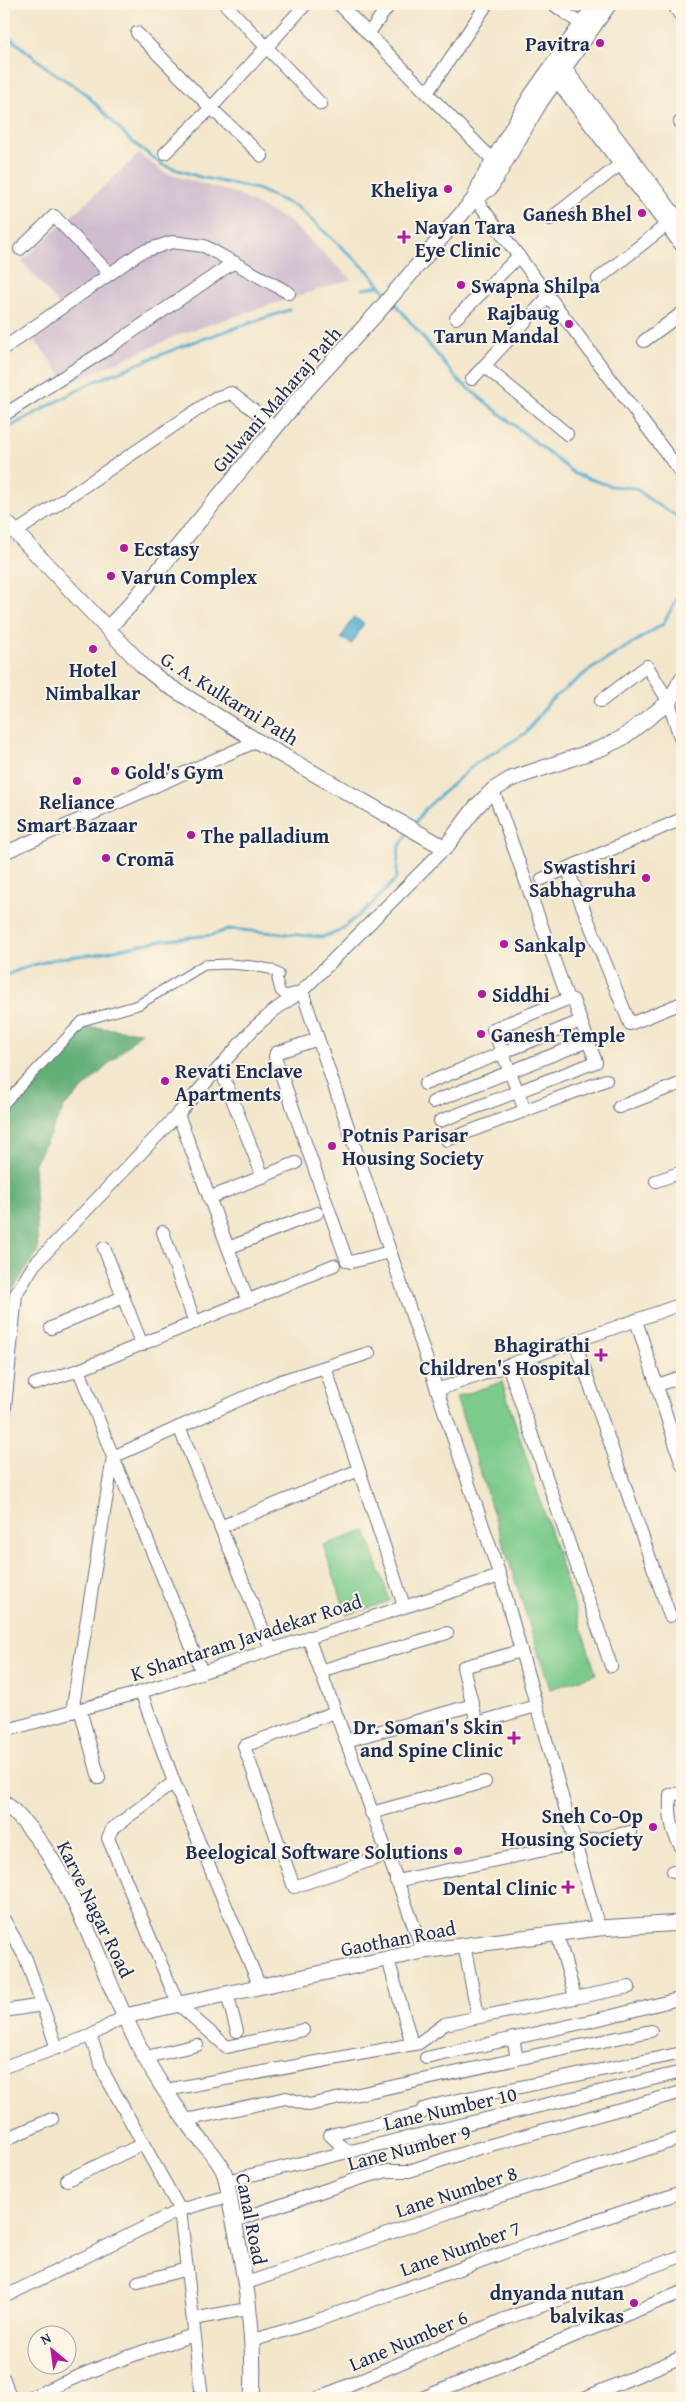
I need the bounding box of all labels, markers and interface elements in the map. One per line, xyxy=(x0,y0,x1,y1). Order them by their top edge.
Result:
place label: Pavitra xyxy=(525,29,591,58)
marker: Pavitra xyxy=(594,37,606,49)
place label: Kheliya xyxy=(371,175,439,204)
marker: Kheliya xyxy=(442,183,454,195)
place label: Ganesh Bhel xyxy=(523,199,632,228)
marker: Ganesh Bhel xyxy=(636,207,648,219)
place label: Nayan Tara Eye Clinic xyxy=(415,212,516,264)
marker: Nayan Tara Eye Clinic xyxy=(397,230,411,244)
place label: Swapna Shilpa xyxy=(471,271,601,300)
marker: Swapna Shilpa xyxy=(455,279,467,291)
place label: Rajbaug Tarun Mandal xyxy=(434,298,559,350)
marker: Rajbaug Tarun Mandal xyxy=(563,318,575,330)
street label: Gulwani Maharaj Path xyxy=(204,320,348,478)
place label: Ecstasy xyxy=(134,534,200,563)
marker: Ecstasy xyxy=(118,542,130,554)
place label: Varun Complex xyxy=(121,562,258,591)
marker: Varun Complex xyxy=(105,570,117,582)
marker: Hotel Nimbalkar xyxy=(87,643,99,655)
street label: G. A. Kulkarni Path xyxy=(155,644,305,752)
place label: Hotel Nimbalkar xyxy=(46,655,140,707)
place label: Gold's Gym xyxy=(125,757,224,786)
marker: Gold's Gym xyxy=(109,765,121,777)
marker: Reliance Smart Bazaar xyxy=(71,775,83,787)
place label: Reliance Smart Bazaar xyxy=(17,787,137,839)
place label: The palladium xyxy=(201,821,329,850)
marker: The palladium xyxy=(185,829,197,841)
place label: Cromā xyxy=(116,844,175,873)
marker: Cromā xyxy=(100,852,112,864)
place label: Swastishri Sabhagruha xyxy=(529,852,637,904)
marker: Swastishri Sabhagruha xyxy=(640,872,652,884)
place label: Sankalp xyxy=(514,930,586,959)
marker: Sankalp xyxy=(498,938,510,950)
place label: Siddhi xyxy=(492,980,550,1009)
marker: Siddhi xyxy=(476,988,488,1000)
place label: Ganesh Temple xyxy=(491,1020,625,1049)
marker: Ganesh Temple xyxy=(475,1028,487,1040)
place label: Revati Enclave Apartments xyxy=(175,1056,303,1108)
marker: Revati Enclave Apartments xyxy=(159,1075,171,1087)
place label: Potnis Parisar Housing Society xyxy=(342,1120,484,1172)
marker: Potnis Parisar Housing Society xyxy=(326,1140,338,1152)
place label: Bhagirathi Children's Hospital xyxy=(419,1330,590,1382)
marker: Bhagirathi Children's Hospital xyxy=(594,1348,608,1362)
street label: K Shantaram Javadekar Road xyxy=(127,1586,366,1688)
place label: Dr. Soman's Skin and Spine Clinic xyxy=(353,1712,503,1764)
marker: Dr. Soman's Skin and Spine Clinic xyxy=(507,1731,521,1745)
place label: Sneh Co-Op Housing Society xyxy=(501,1801,644,1853)
marker: Sneh Co-Op Housing Society xyxy=(647,1821,659,1833)
street label: Karve Nagar Road xyxy=(50,1836,142,1983)
place label: Beelogical Software Solutions xyxy=(186,1837,448,1866)
marker: Beelogical Software Solutions xyxy=(452,1845,464,1857)
place label: Dental Clinic xyxy=(443,1873,557,1902)
marker: Dental Clinic xyxy=(561,1880,575,1894)
street label: Gaothan Road xyxy=(338,1913,458,1963)
street label: Lane Number 10 xyxy=(380,2079,520,2137)
street label: Lane Number 9 xyxy=(344,2117,474,2177)
street label: Lane Number 8 xyxy=(391,2158,521,2224)
street label: Canal Road xyxy=(229,2171,275,2268)
street label: Lane Number 7 xyxy=(396,2213,524,2283)
place label: dnyanda nutan balvikas xyxy=(490,2278,624,2330)
marker: dnyanda nutan balvikas xyxy=(628,2297,640,2309)
street label: Lane Number 6 xyxy=(344,2302,472,2378)
north arrow xyxy=(28,2324,78,2374)
text: N xyxy=(37,2327,55,2350)

